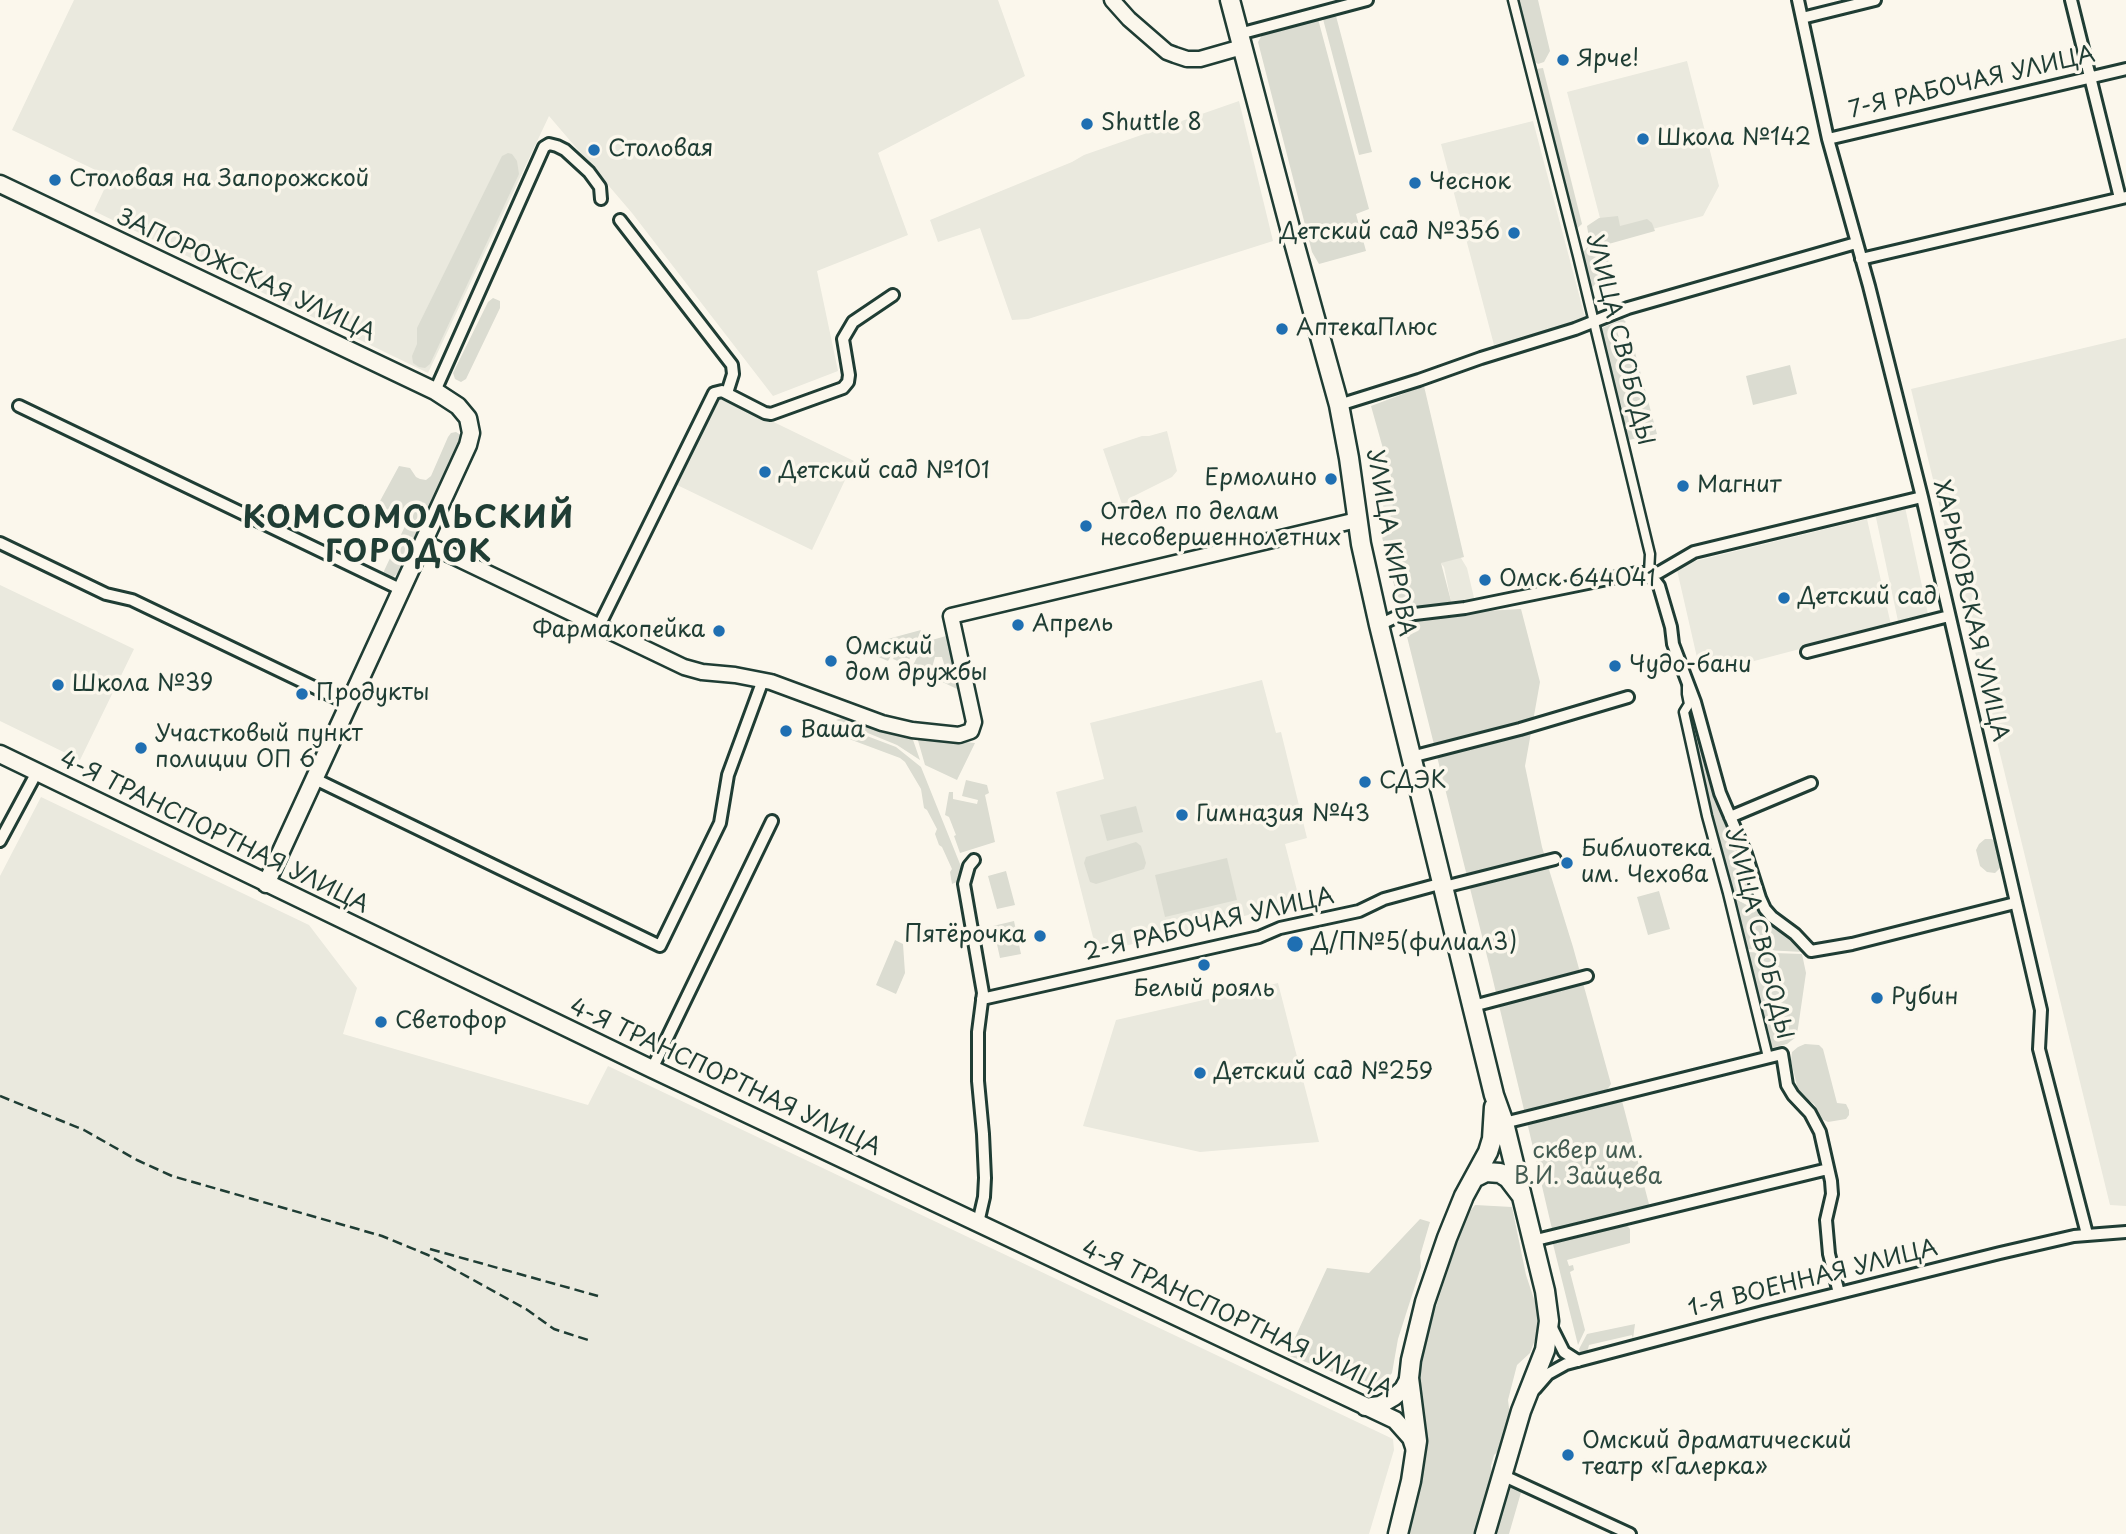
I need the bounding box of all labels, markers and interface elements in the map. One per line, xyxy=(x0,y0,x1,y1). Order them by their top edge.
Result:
street label: 7-Я РАБОЧАЯ УЛИЦА xyxy=(1846,41,2098,125)
place label: Ярче! xyxy=(1577,46,1639,74)
marker: Ярче! xyxy=(1555,52,1571,68)
place label: Shuttle 8 xyxy=(1101,110,1202,138)
marker: Shuttle 8 xyxy=(1079,116,1095,132)
place label: Школа №142 xyxy=(1657,125,1811,153)
marker: Школа №142 xyxy=(1635,131,1651,147)
place label: Столовая xyxy=(608,136,714,164)
marker: Столовая xyxy=(586,142,602,158)
place label: Столовая на Запорожской xyxy=(69,166,369,194)
place label: Чеснок xyxy=(1429,169,1511,197)
marker: Столовая на Запорожской xyxy=(47,172,63,188)
marker: Чеснок xyxy=(1407,175,1423,191)
street label: ЗАПОРОЖСКАЯ УЛИЦА xyxy=(113,204,379,348)
place label: Детский сад №356 xyxy=(1280,219,1500,247)
marker: Детский сад №356 xyxy=(1506,225,1522,241)
street label: УЛИЦА СВОБОДЫ xyxy=(1579,232,1659,448)
place label: АптекаПлюс xyxy=(1296,315,1437,343)
marker: АптекаПлюс xyxy=(1274,321,1290,337)
street label: УЛИЦА КИРОВА xyxy=(1360,447,1420,639)
place label: Детский сад №101 xyxy=(779,458,990,486)
marker: Детский сад №101 xyxy=(757,464,773,480)
place label: Ермолино xyxy=(1205,465,1317,493)
marker: Ермолино xyxy=(1323,471,1339,487)
place label: Магнит xyxy=(1697,472,1781,500)
marker: Магнит xyxy=(1675,478,1691,494)
street label: ХАРЬКОВСКАЯ УЛИЦА xyxy=(1927,478,2013,744)
place label: Отдел по делам несовершеннолетних xyxy=(1100,499,1341,553)
district label: КОМСОМОЛЬСКИЙ ГОРОДОК xyxy=(246,502,572,572)
marker: Отдел по делам несовершеннолетних xyxy=(1078,518,1094,534)
place label: Омск 644041 xyxy=(1499,566,1656,594)
marker: Омск 644041 xyxy=(1477,572,1493,588)
place label: Детский сад xyxy=(1798,584,1937,612)
marker: Детский сад xyxy=(1776,590,1792,606)
place label: Апрель xyxy=(1032,611,1113,639)
place label: Фармакопейка xyxy=(533,617,705,645)
marker: Апрель xyxy=(1010,617,1026,633)
marker: Фармакопейка xyxy=(711,623,727,639)
place label: Омский дом дружбы xyxy=(845,634,988,688)
place label: Чудо-бани xyxy=(1629,652,1752,680)
marker: Омский дом дружбы xyxy=(823,653,839,669)
marker: Чудо-бани xyxy=(1607,658,1623,674)
place label: Школа №39 xyxy=(72,671,213,699)
marker: Школа №39 xyxy=(50,677,66,693)
place label: Продукты xyxy=(316,680,430,708)
marker: Продукты xyxy=(294,686,310,702)
place label: Ваша xyxy=(800,717,865,745)
place label: Участковый пункт полиции ОП 6 xyxy=(155,721,363,775)
marker: Ваша xyxy=(778,723,794,739)
marker: Участковый пункт полиции ОП 6 xyxy=(133,740,149,756)
street label: 4-Я ТРАНСПОРТНАЯ УЛИЦА xyxy=(55,746,373,920)
place label: СДЭК xyxy=(1379,768,1446,796)
marker: СДЭК xyxy=(1357,774,1373,790)
place label: Гимназия №43 xyxy=(1196,801,1370,829)
marker: Гимназия №43 xyxy=(1174,807,1190,823)
street label: УЛИЦА СВОБОДЫ xyxy=(1718,826,1798,1042)
place label: Библиотека им. Чехова xyxy=(1581,836,1712,890)
marker: Библиотека им. Чехова xyxy=(1559,855,1575,871)
street label: 2-Я РАБОЧАЯ УЛИЦА xyxy=(1081,883,1337,967)
place label: Пятёрочка xyxy=(904,922,1026,950)
marker: Пятёрочка xyxy=(1032,928,1048,944)
place label: Д/П№5(филиал3) xyxy=(1311,930,1517,958)
marker: Д/П№5(филиал3) xyxy=(1285,934,1305,954)
marker: Белый рояль xyxy=(1196,957,1212,973)
place label: Белый рояль xyxy=(1133,976,1275,1004)
place label: Рубин xyxy=(1891,984,1958,1012)
marker: Рубин xyxy=(1869,990,1885,1006)
street label: 4-Я ТРАНСПОРТНАЯ УЛИЦА xyxy=(565,994,885,1162)
place label: Светофор xyxy=(395,1008,507,1036)
marker: Светофор xyxy=(373,1014,389,1030)
place label: Детский сад №259 xyxy=(1214,1059,1433,1087)
marker: Детский сад №259 xyxy=(1192,1065,1208,1081)
park label: сквер им. В.И. Зайцева xyxy=(1514,1138,1662,1192)
street label: 1-Я ВОЕННАЯ УЛИЦА xyxy=(1685,1235,1941,1323)
street label: 4-Я ТРАНСПОРТНАЯ УЛИЦА xyxy=(1077,1236,1397,1404)
place label: Омский драматический театр «Галерка» xyxy=(1582,1428,1852,1482)
marker: Омский драматический театр «Галерка» xyxy=(1560,1447,1576,1463)

